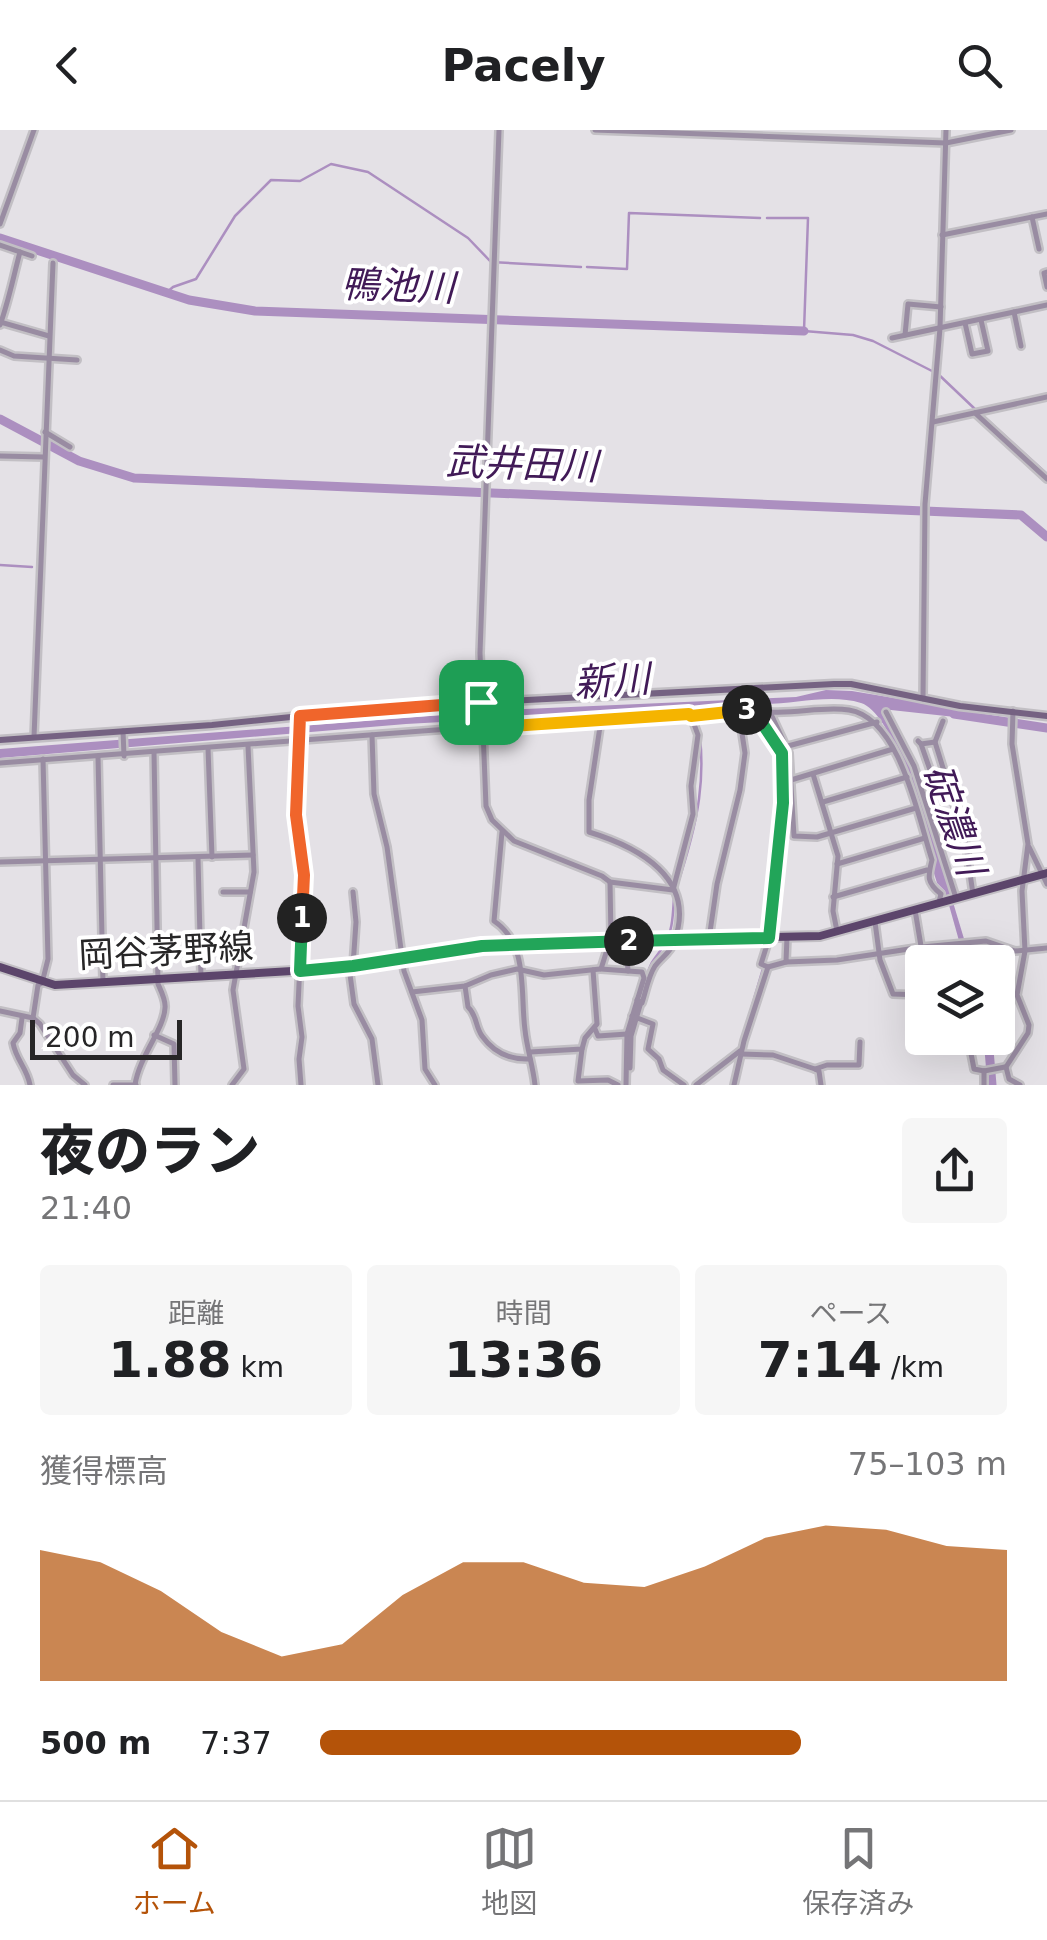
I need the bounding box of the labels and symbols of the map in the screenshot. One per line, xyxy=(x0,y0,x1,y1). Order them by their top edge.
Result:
water label: 鴨池川 xyxy=(340,262,460,310)
water label: 武井田川 xyxy=(445,439,603,489)
water label: 新川 xyxy=(573,656,655,706)
pin xyxy=(439,660,524,745)
pin: 3 xyxy=(722,685,772,735)
water label: 碇濃川 xyxy=(915,759,995,885)
pin: 1 xyxy=(277,893,327,943)
pin: 2 xyxy=(604,916,654,966)
street label: 岡谷茅野線 xyxy=(78,926,254,976)
scale bar xyxy=(30,1015,182,1060)

